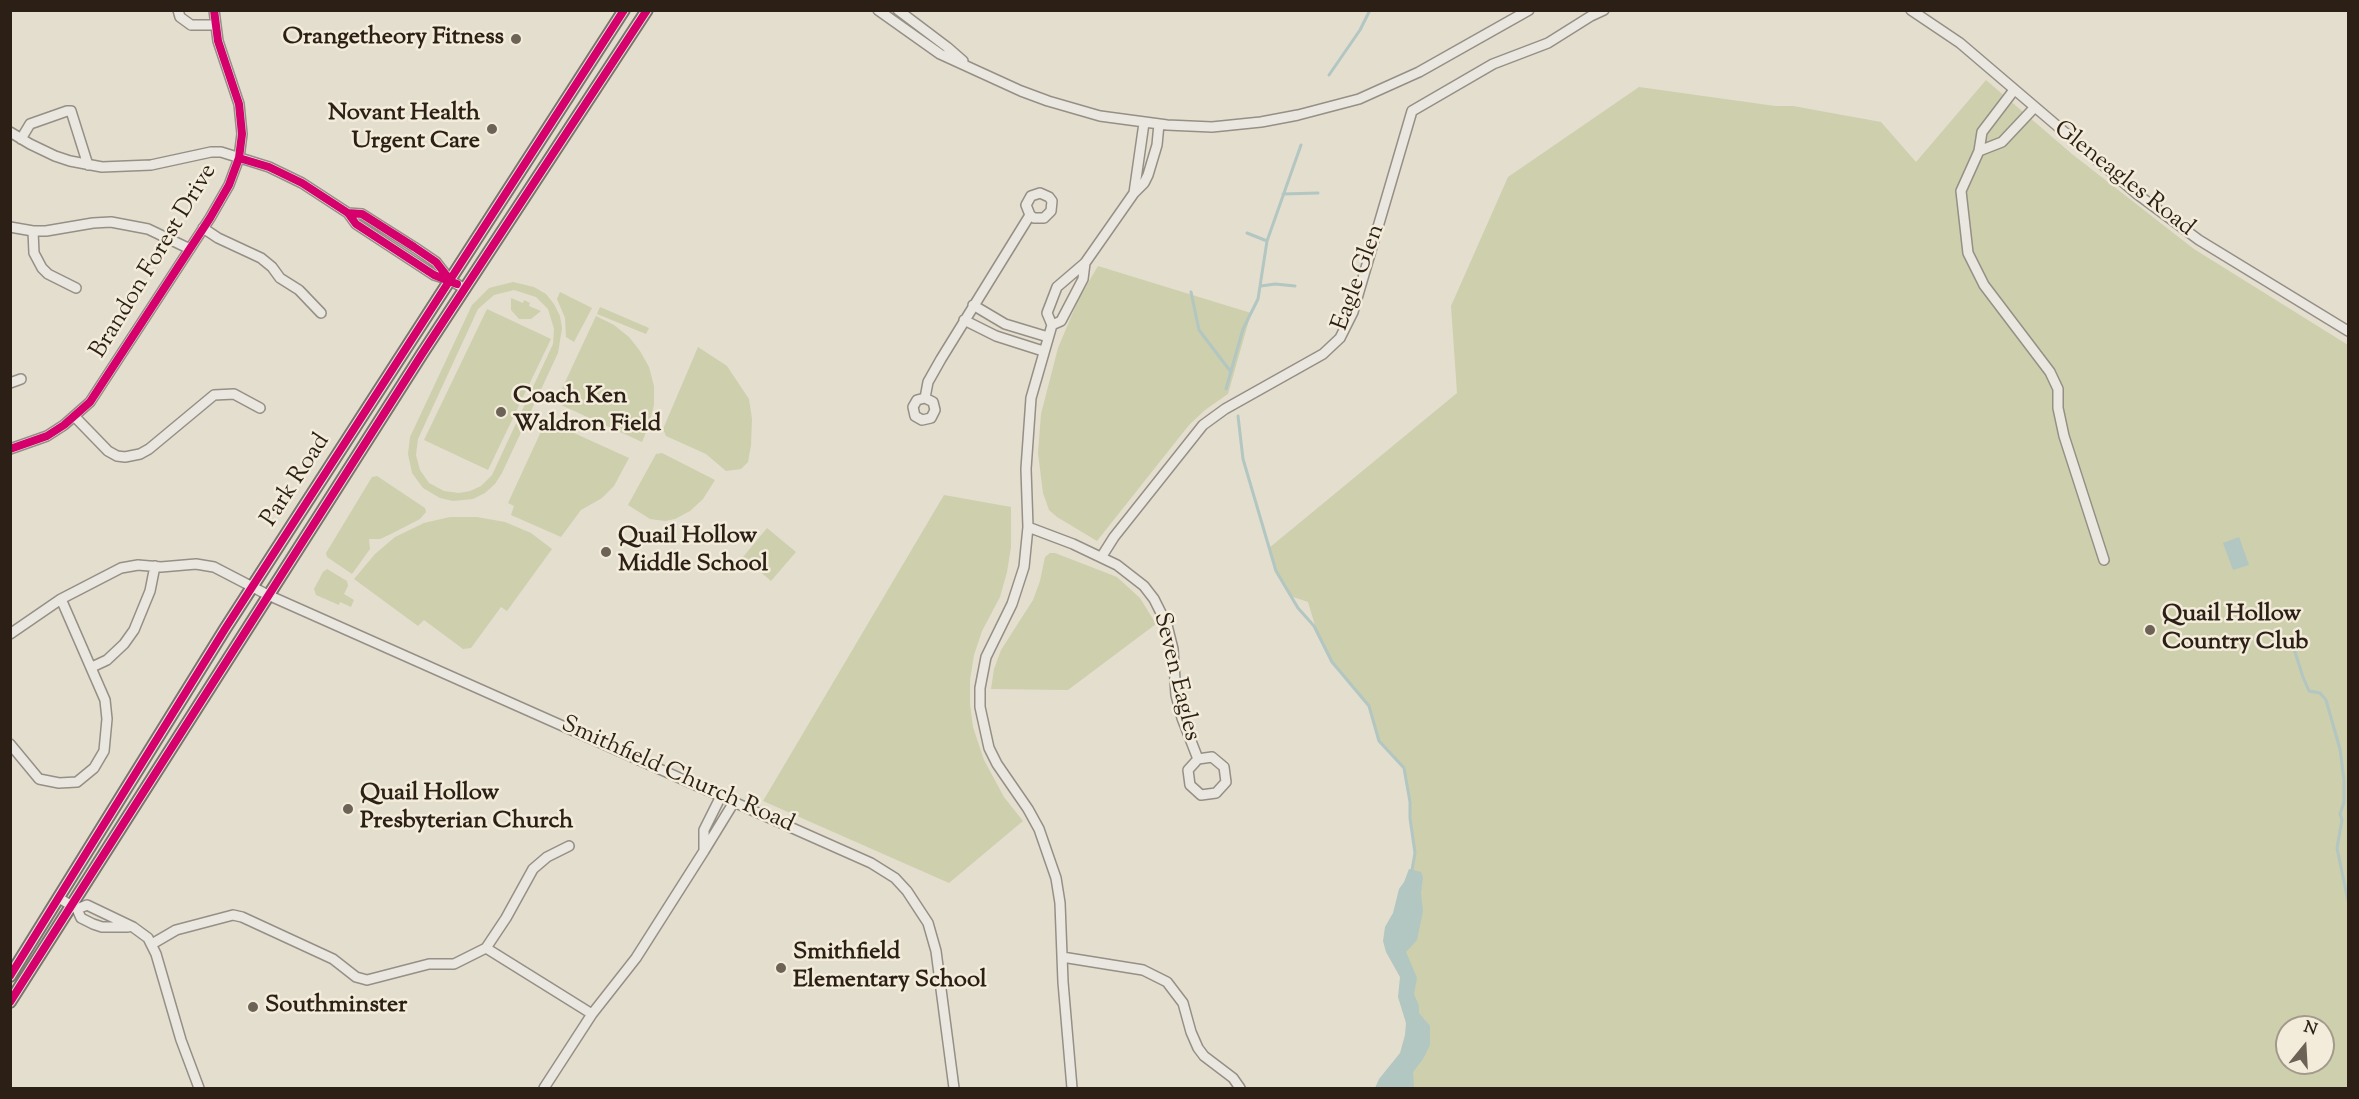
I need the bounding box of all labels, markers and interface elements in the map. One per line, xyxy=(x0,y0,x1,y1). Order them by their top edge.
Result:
place label: Orangetheory Fitness xyxy=(283,25,504,53)
marker: Orangetheory Fitness xyxy=(509,32,523,46)
place label: Novant Health Urgent Care xyxy=(328,101,480,157)
street label: Gleneagles Road xyxy=(2047,116,2199,244)
marker: Novant Health Urgent Care xyxy=(485,122,499,136)
street label: Brandon Forest Drive xyxy=(86,160,224,364)
street label: Eagle Glen xyxy=(1327,221,1393,335)
place label: Coach Ken Waldron Field xyxy=(513,384,661,440)
marker: Coach Ken Waldron Field xyxy=(494,405,508,419)
street label: Park Road xyxy=(256,429,338,533)
place label: Quail Hollow Middle School xyxy=(618,524,768,580)
marker: Quail Hollow Middle School xyxy=(599,545,613,559)
place label: Quail Hollow Country Club xyxy=(2162,602,2308,658)
street label: Seven Eagles xyxy=(1145,610,1205,744)
marker: Quail Hollow Country Club xyxy=(2143,623,2157,637)
street label: Smithfield Church Road xyxy=(556,712,798,840)
place label: Quail Hollow Presbyterian Church xyxy=(360,781,573,837)
marker: Quail Hollow Presbyterian Church xyxy=(341,802,355,816)
place label: Smithfield Elementary School xyxy=(793,940,987,996)
marker: Smithfield Elementary School xyxy=(774,961,788,975)
place label: Southminster xyxy=(265,993,407,1021)
marker: Southminster xyxy=(246,1000,260,1014)
north arrow xyxy=(2275,1015,2335,1075)
text: N xyxy=(2300,1016,2320,1042)

